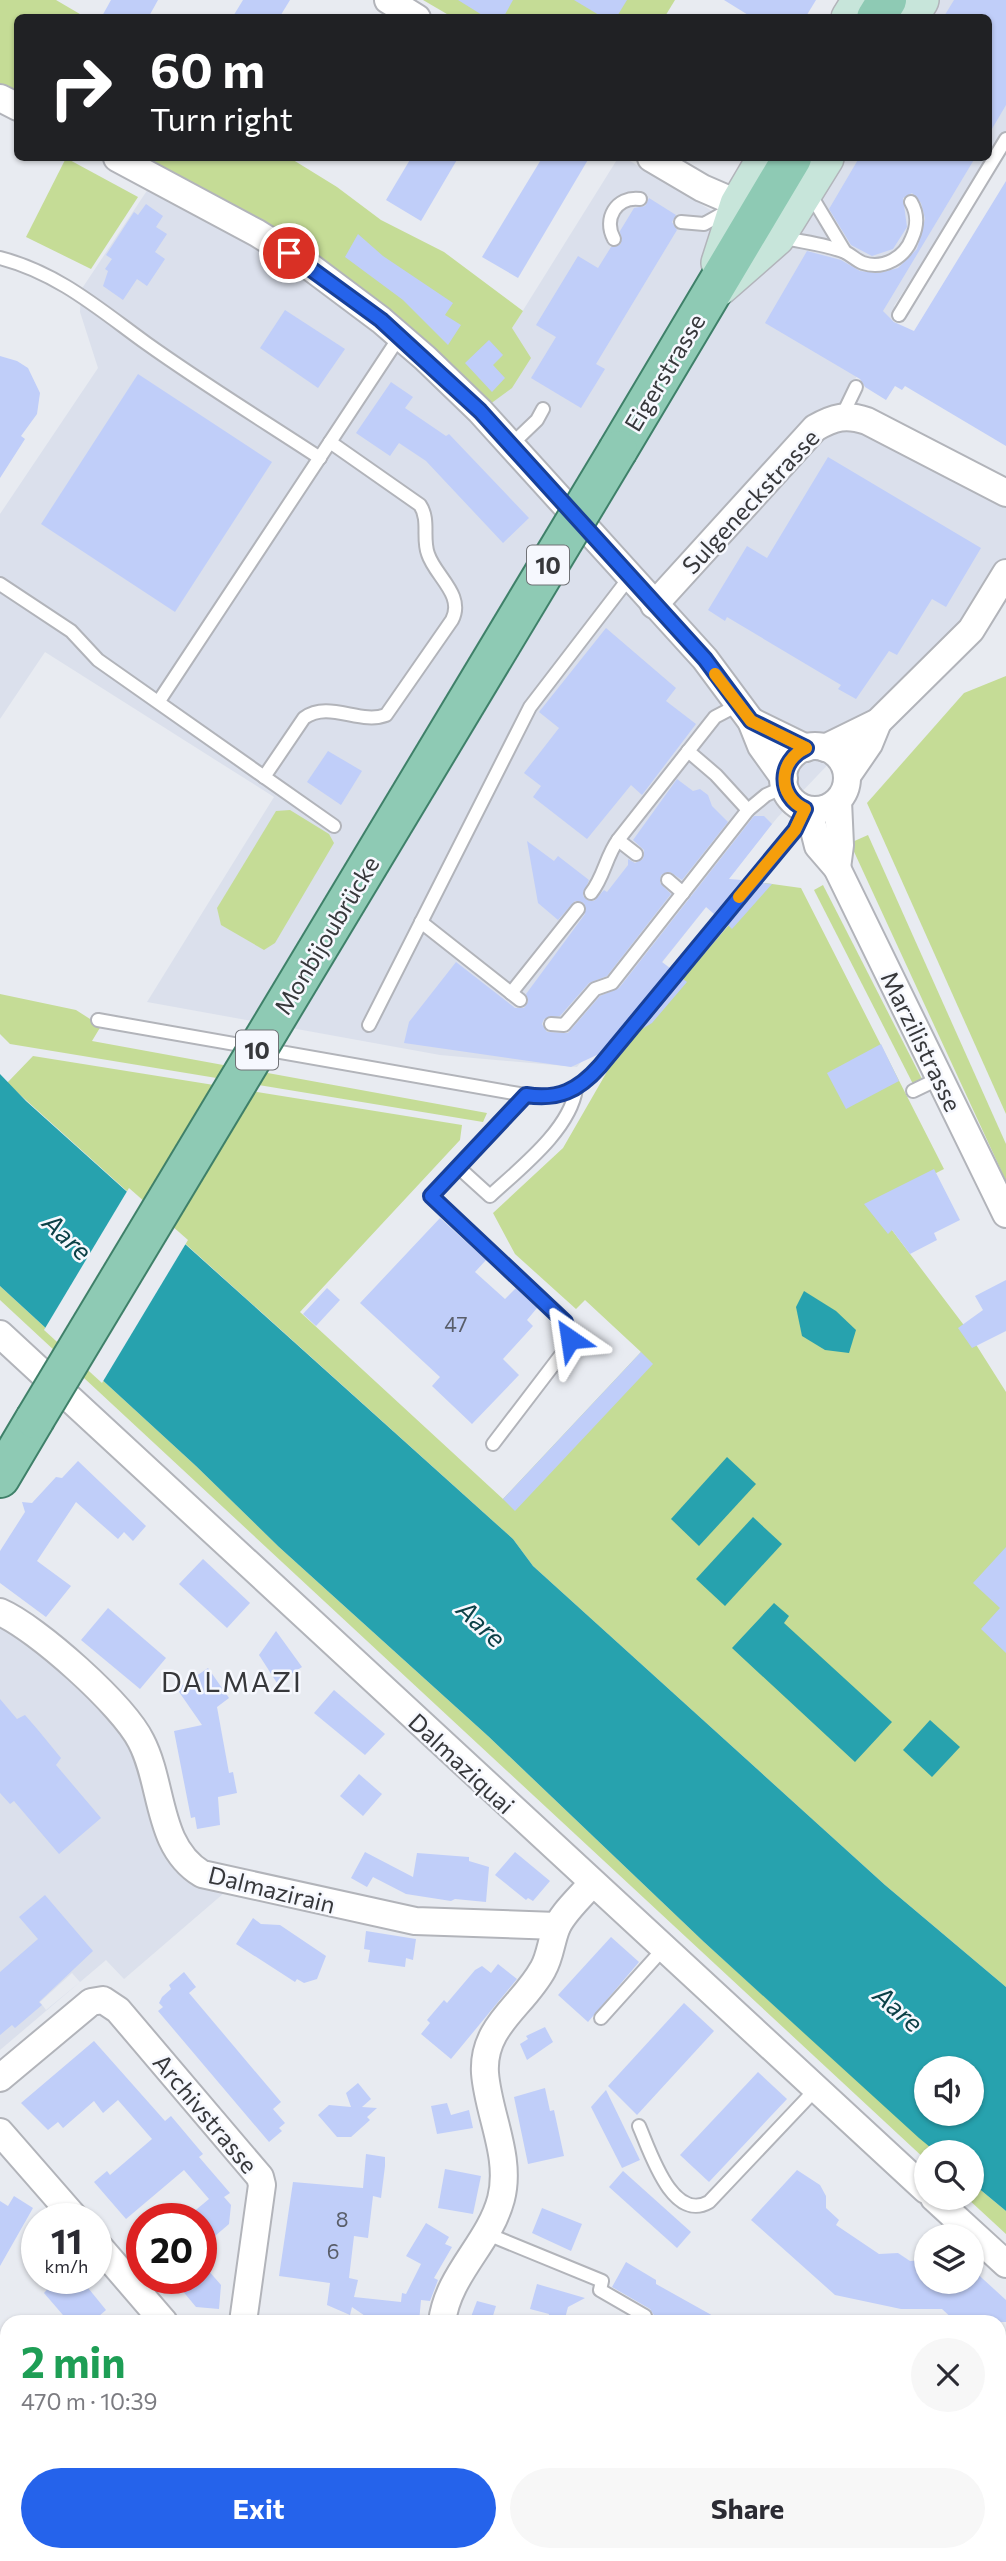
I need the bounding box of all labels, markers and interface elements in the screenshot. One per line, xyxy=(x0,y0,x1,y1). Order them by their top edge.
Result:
text: 60 m xyxy=(150,38,265,98)
icon: right xyxy=(35,42,126,133)
text: Turn right xyxy=(150,98,293,138)
pin xyxy=(259,223,319,283)
icon: arrive xyxy=(270,234,308,272)
street label: Eigerstrasse xyxy=(618,308,710,436)
street label: Sulgeneckstrasse xyxy=(676,423,824,579)
road number: 10 xyxy=(527,545,569,584)
street label: Monbijoubrücke xyxy=(267,851,385,1019)
street label: Marzilistrasse xyxy=(876,966,968,1116)
road number: 10 xyxy=(236,1030,278,1070)
water label: Aare xyxy=(37,1205,99,1266)
position arrow xyxy=(533,1302,607,1376)
house number: 47 xyxy=(444,1311,468,1336)
water label: Aare xyxy=(451,1592,513,1653)
district label: DALMAZI xyxy=(161,1664,303,1698)
street label: Dalmaziquai xyxy=(403,1707,521,1819)
street label: Dalmazirain xyxy=(206,1859,338,1919)
water label: Aare xyxy=(867,1978,930,2038)
street label: Archivstrasse xyxy=(148,2047,264,2179)
map controls xyxy=(914,2056,984,2294)
button: sound xyxy=(914,2056,984,2126)
button: search xyxy=(914,2140,984,2210)
speed limit sign: 20 xyxy=(126,2203,217,2294)
house number: 8 xyxy=(336,2206,348,2231)
text: 11 xyxy=(51,2218,82,2261)
button: layers xyxy=(914,2224,984,2294)
house number: 6 xyxy=(327,2238,339,2263)
text: km/h xyxy=(45,2255,88,2277)
text: 2 min xyxy=(21,2335,126,2387)
button: close xyxy=(911,2338,985,2412)
text: 470 m · 10:39 xyxy=(21,2387,158,2415)
button: Exit xyxy=(21,2468,496,2548)
button: Share xyxy=(510,2468,985,2548)

